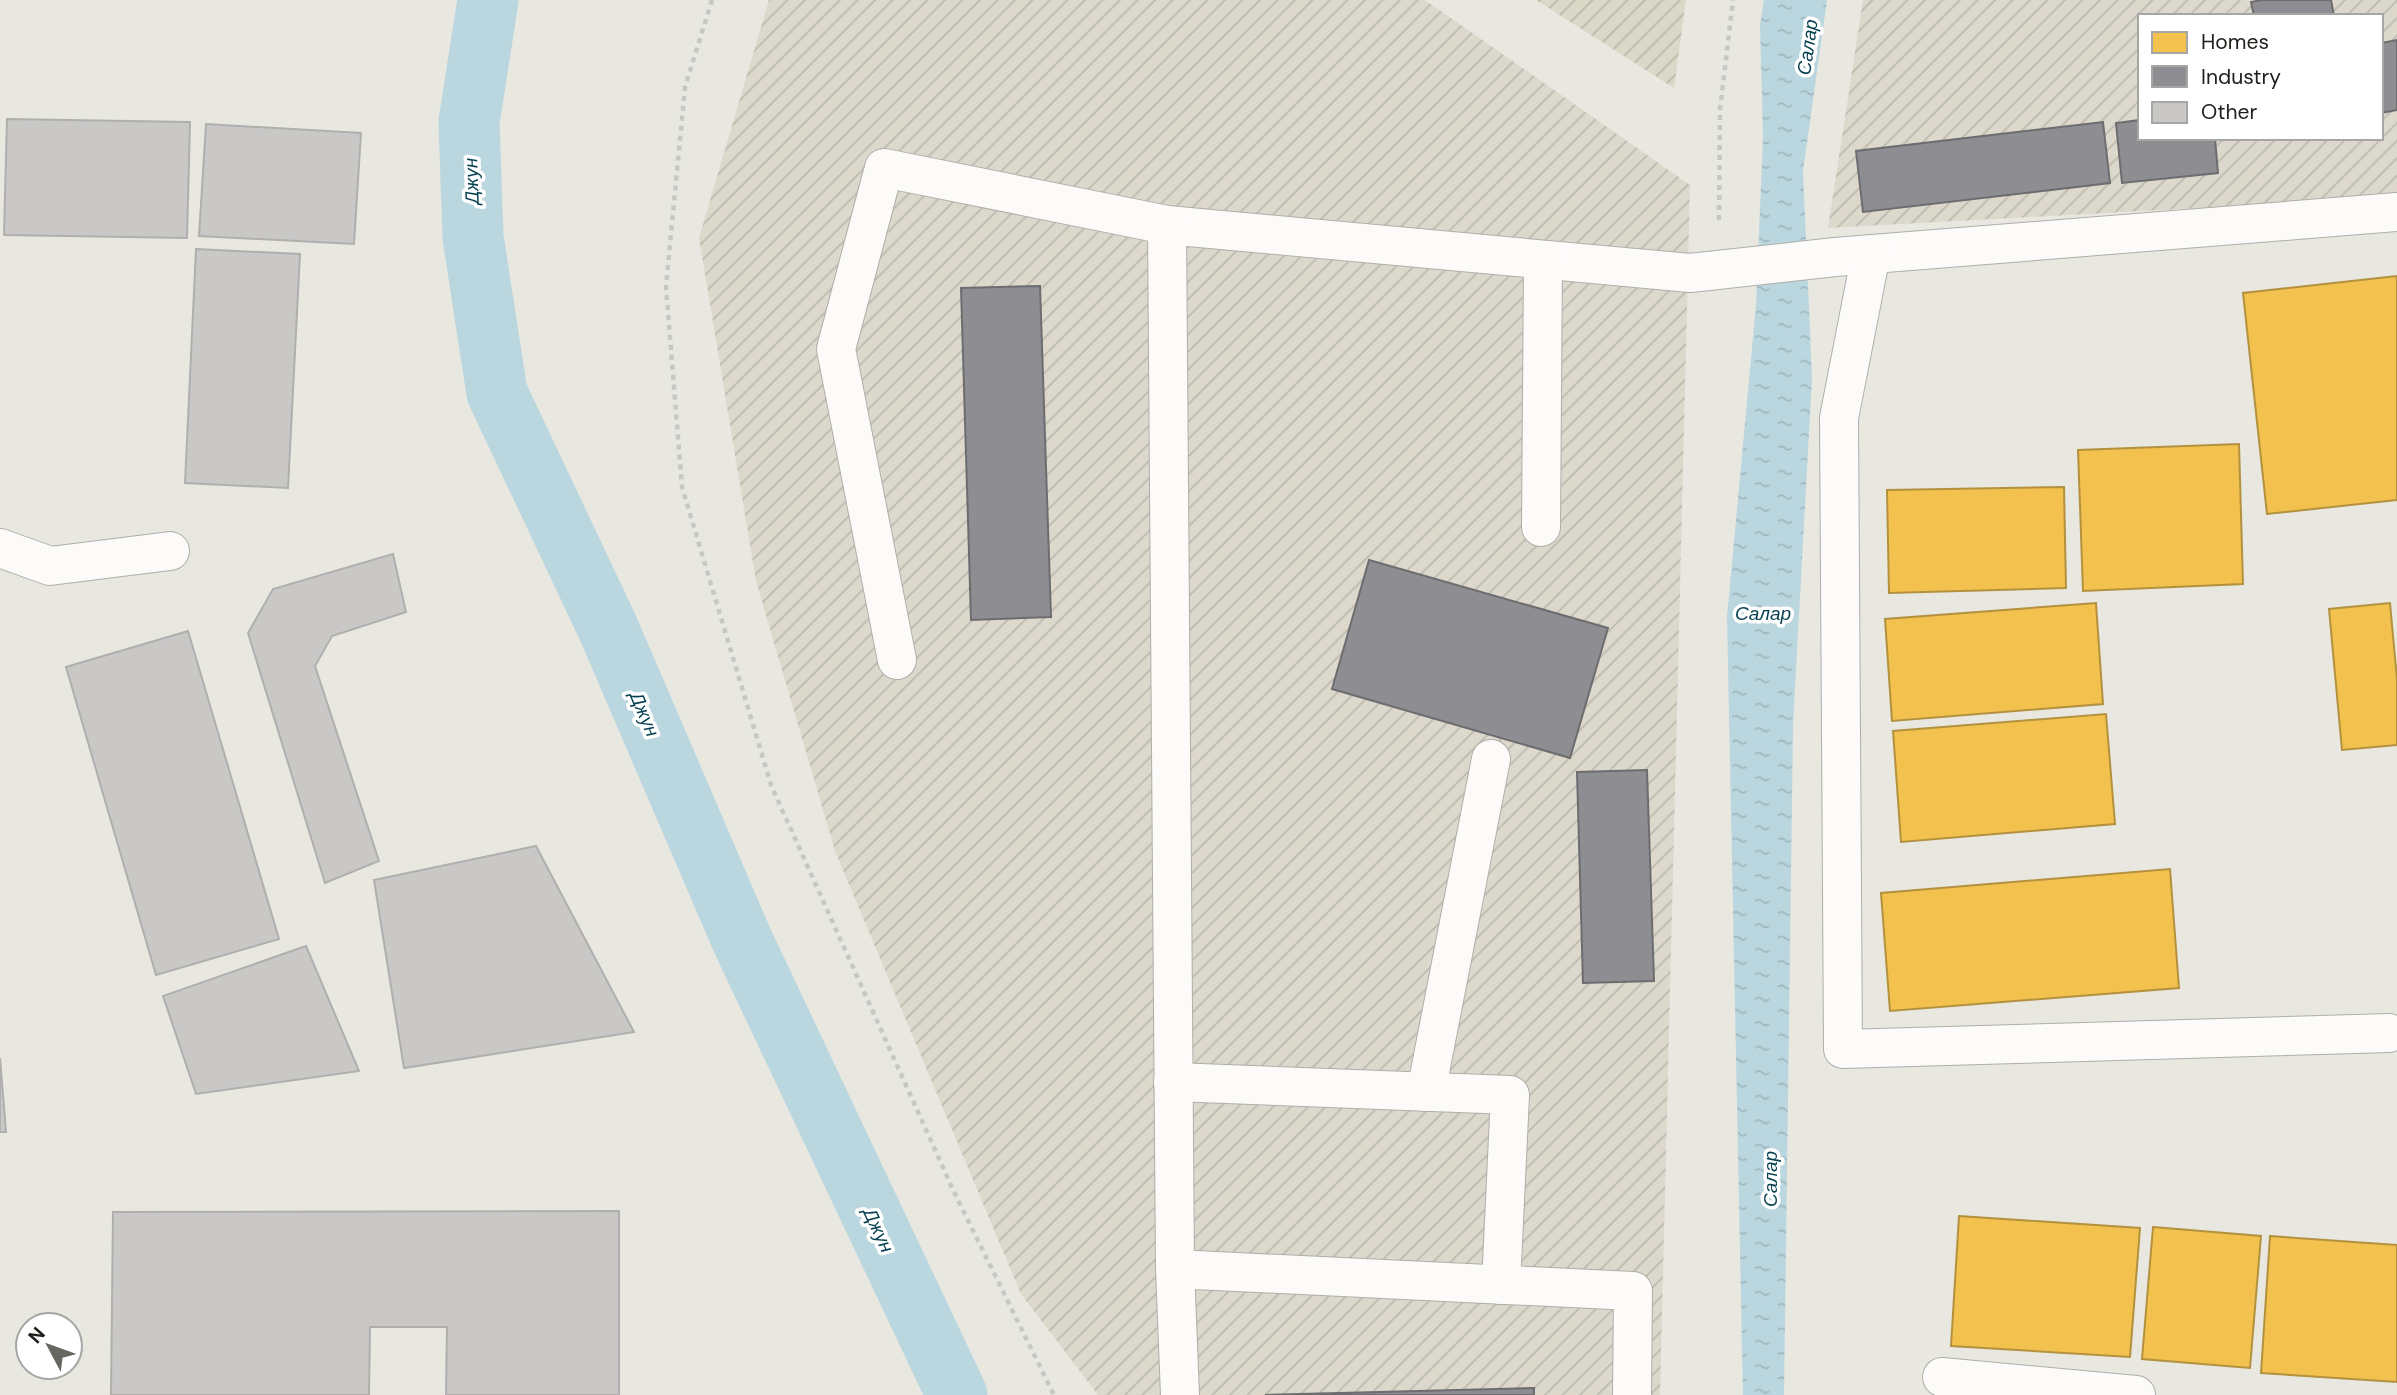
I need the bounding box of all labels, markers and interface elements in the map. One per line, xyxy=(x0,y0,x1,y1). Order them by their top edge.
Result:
legend xyxy=(2138,14,2383,140)
water label: Салар xyxy=(1791,18,1824,77)
text: Homes xyxy=(2201,28,2269,56)
text: Industry xyxy=(2201,63,2281,91)
text: Other xyxy=(2201,98,2257,126)
water label: Джун xyxy=(458,157,485,207)
water label: Салар xyxy=(1735,601,1791,626)
water label: Джун xyxy=(623,686,665,741)
water label: Салар xyxy=(1758,1151,1783,1207)
water label: Джун xyxy=(857,1202,900,1257)
north arrow xyxy=(14,1311,84,1381)
text: N xyxy=(23,1322,51,1349)

